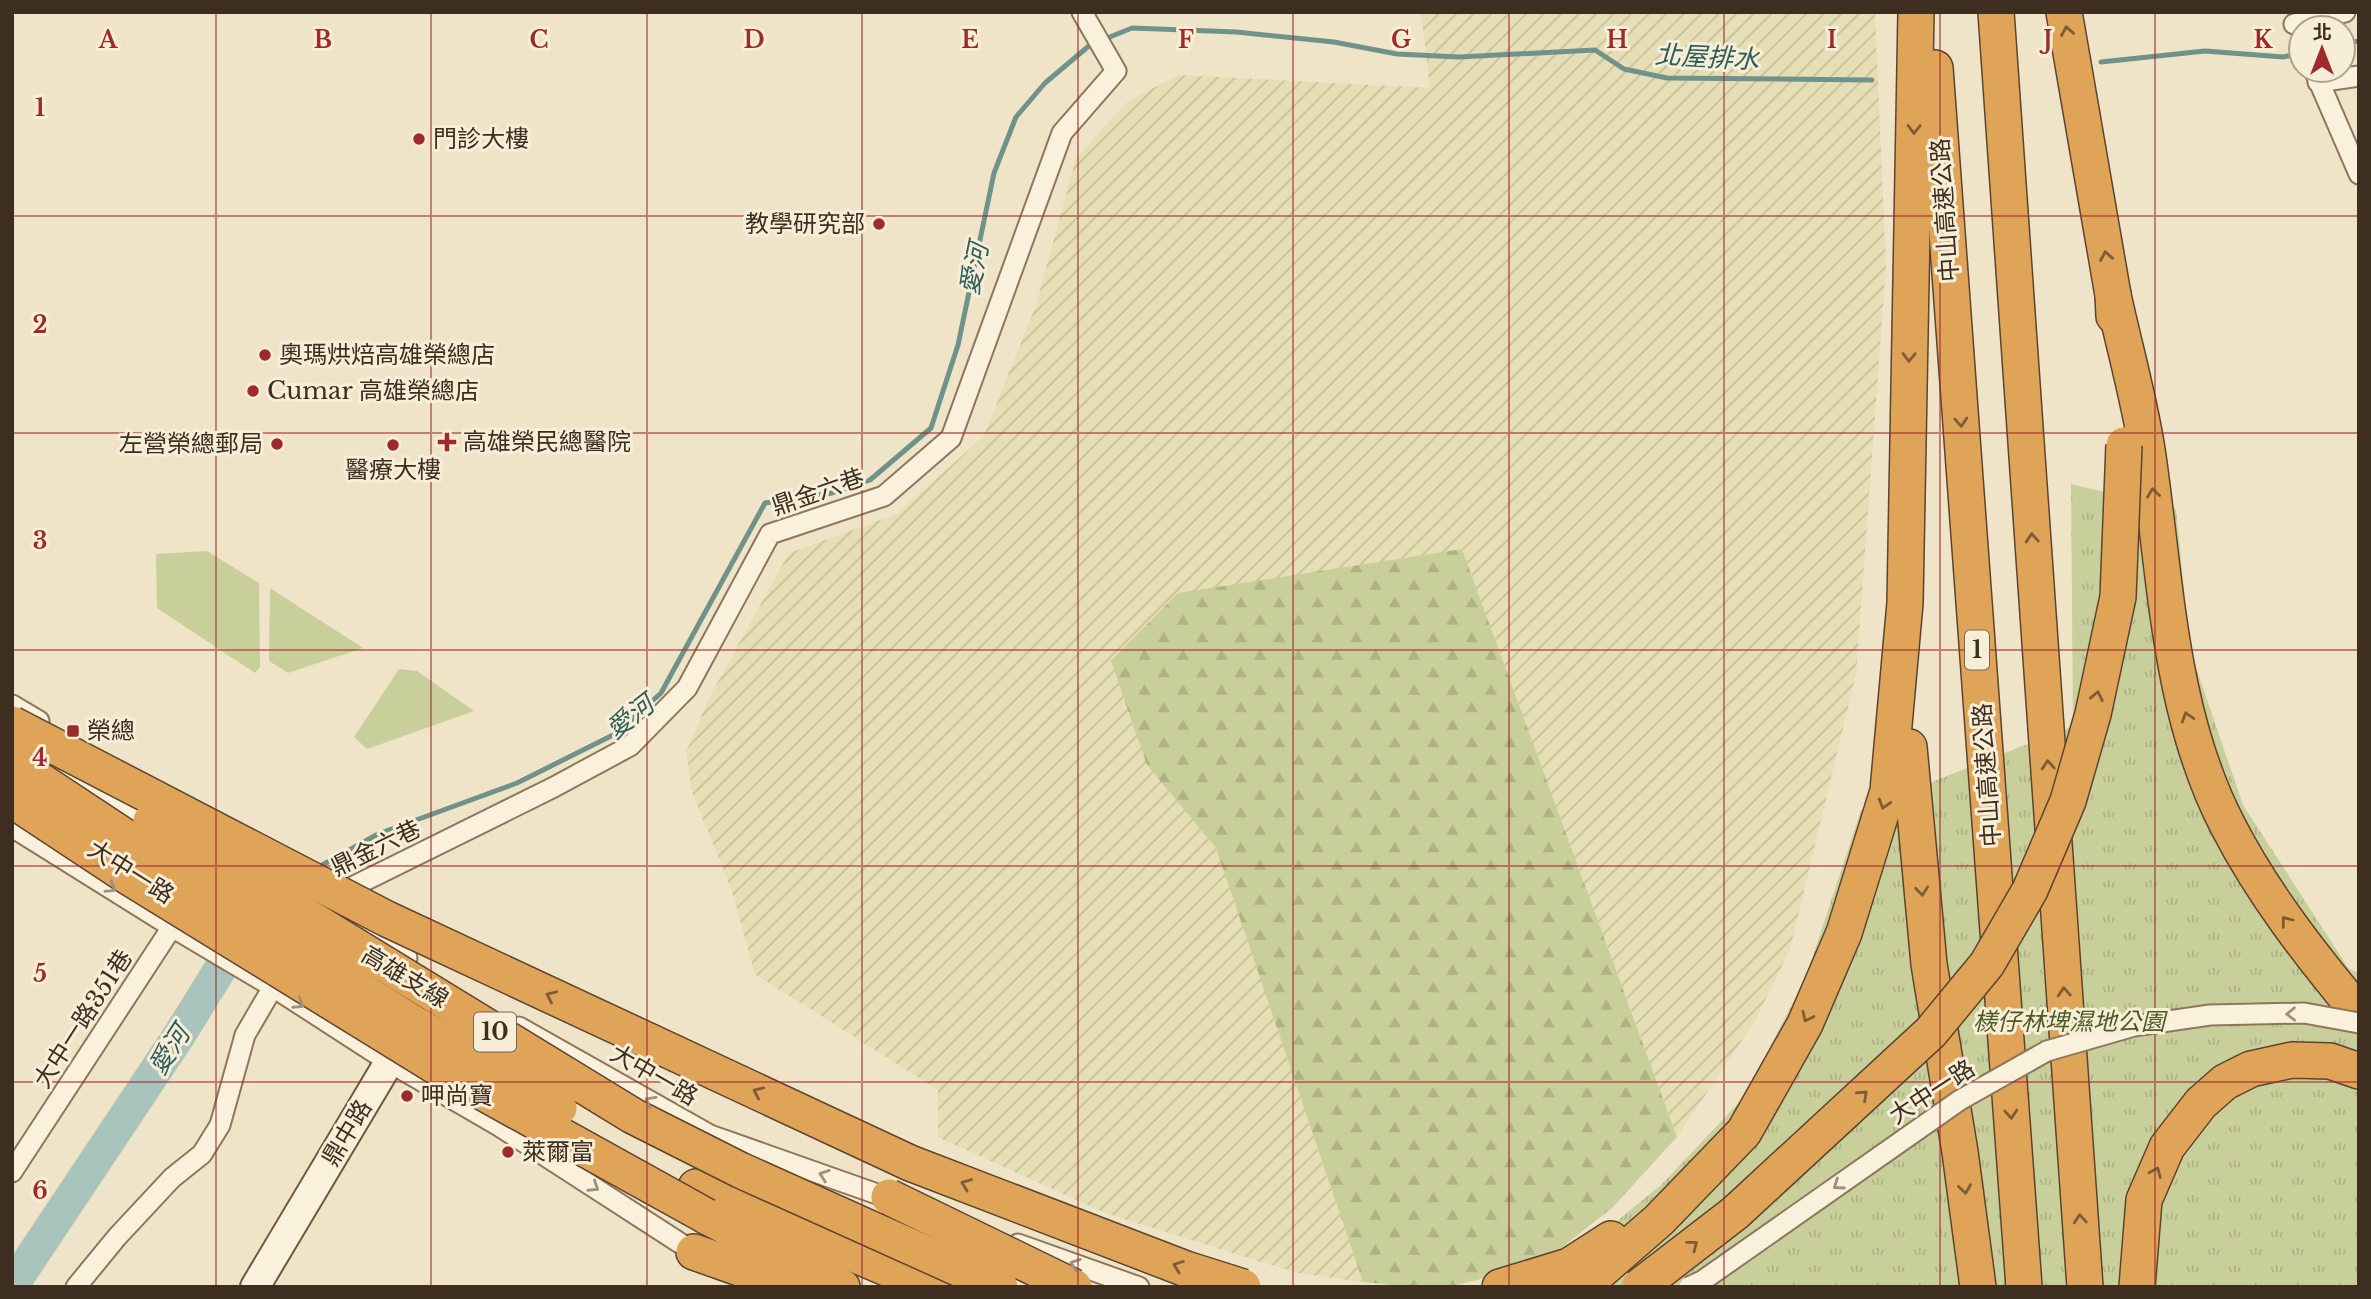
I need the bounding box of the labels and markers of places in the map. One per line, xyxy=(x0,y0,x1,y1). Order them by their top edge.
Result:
place label: 門診大樓 xyxy=(433,124,529,153)
marker: 門診大樓 xyxy=(411,131,427,147)
place label: 教學研究部 xyxy=(745,209,865,238)
marker: 教學研究部 xyxy=(871,216,887,232)
place label: 奧瑪烘焙高雄榮總店 xyxy=(279,340,495,369)
marker: 奧瑪烘焙高雄榮總店 xyxy=(257,347,273,363)
place label: Cumar 高雄榮總店 xyxy=(267,376,479,405)
marker: Cumar 高雄榮總店 xyxy=(245,383,261,399)
place label: 高雄榮民總醫院 xyxy=(463,427,631,456)
place label: 左營榮總郵局 xyxy=(119,429,263,458)
marker: 高雄榮民總醫院 xyxy=(437,432,457,452)
marker: 左營榮總郵局 xyxy=(269,436,285,452)
marker: 醫療大樓 xyxy=(385,437,401,453)
place label: 醫療大樓 xyxy=(345,455,441,484)
place label: 榮總 xyxy=(87,716,135,745)
marker: 榮總 xyxy=(65,723,81,739)
place label: 呷尚寶 xyxy=(421,1081,493,1110)
marker: 呷尚寶 xyxy=(399,1088,415,1104)
place label: 萊爾富 xyxy=(522,1137,594,1166)
marker: 萊爾富 xyxy=(500,1144,516,1160)

